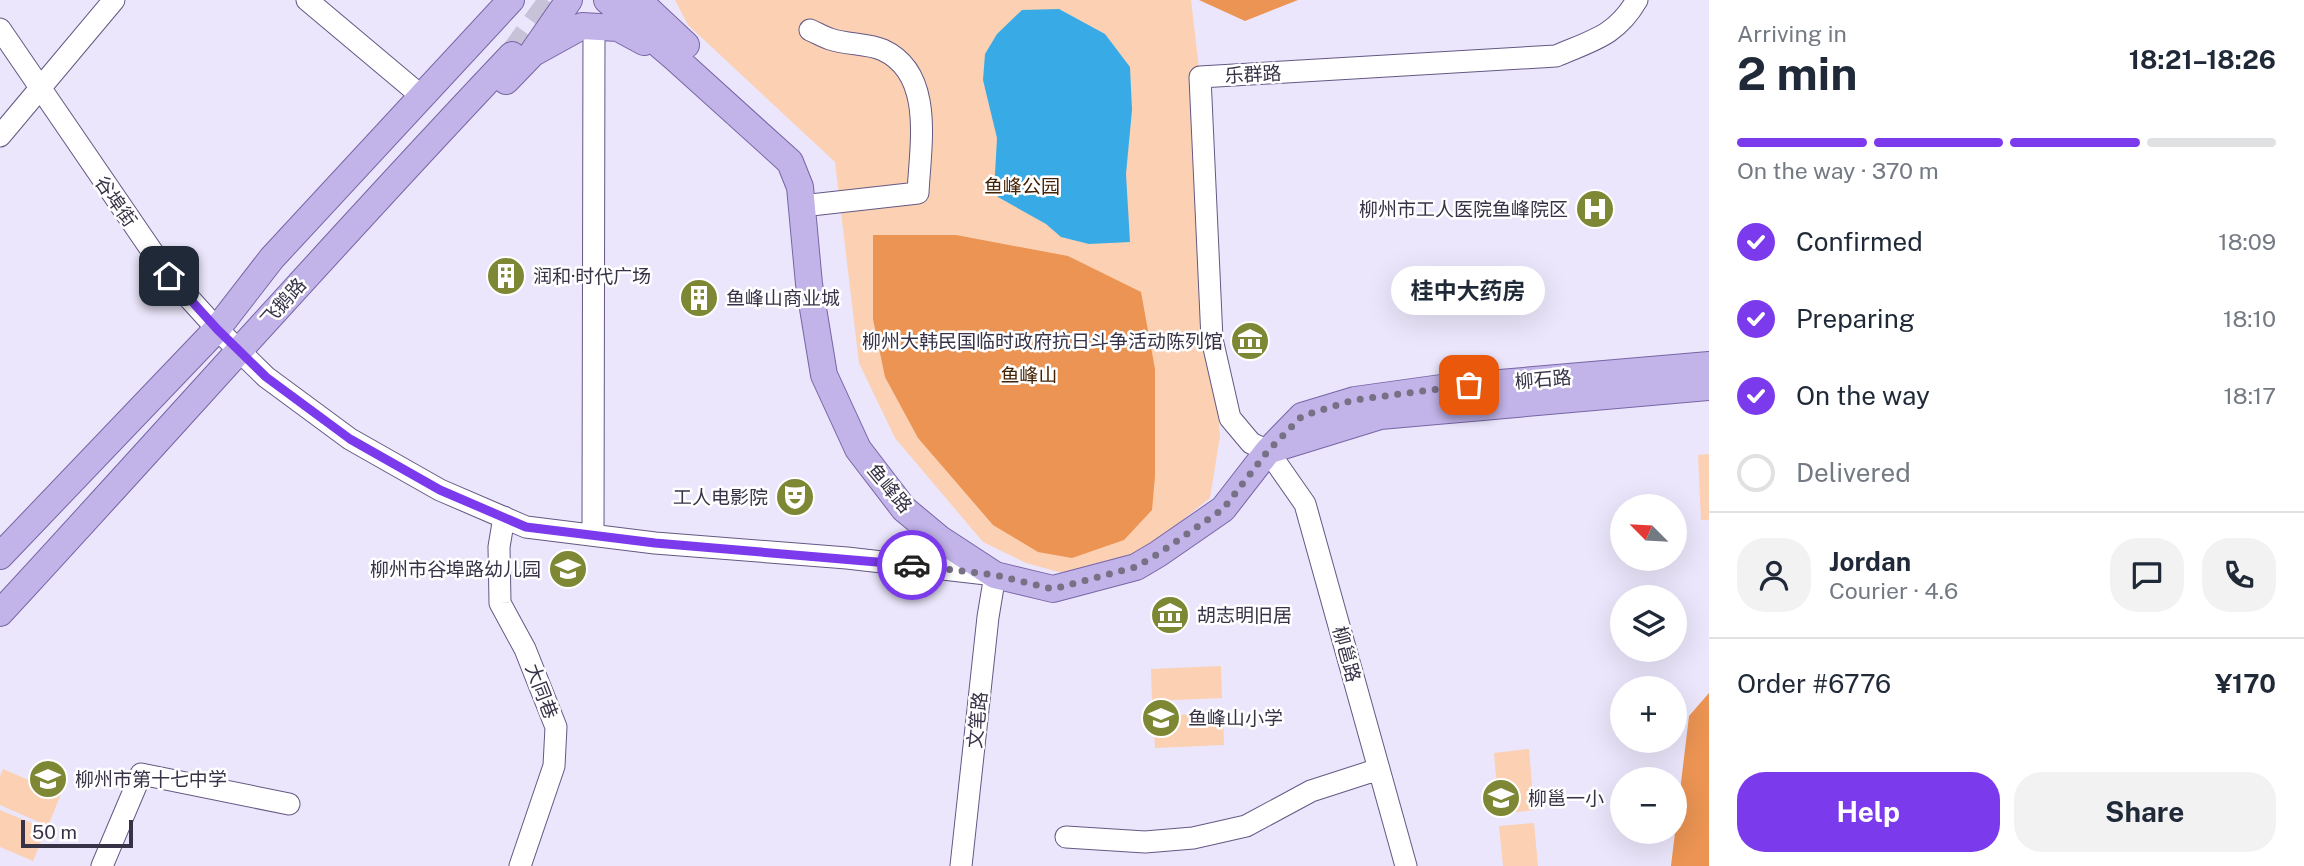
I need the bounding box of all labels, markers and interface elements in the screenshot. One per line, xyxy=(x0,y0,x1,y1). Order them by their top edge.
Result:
text: Arriving in xyxy=(1737,20,1847,47)
text: 18:21–18:26 xyxy=(2129,44,2276,75)
text: 2 min xyxy=(1737,46,1857,100)
street label: 乐群路 xyxy=(1224,62,1282,86)
text: On the way · 370 m xyxy=(1737,157,1939,184)
street label: 谷埠街 xyxy=(91,171,141,231)
park label: 鱼峰公园 xyxy=(984,175,1060,197)
hospital icon: 柳州市工人医院鱼峰院区 xyxy=(1574,188,1616,230)
place label: 柳州市工人医院鱼峰院区 xyxy=(1359,198,1568,220)
icon: check xyxy=(1737,223,1775,261)
text: Confirmed xyxy=(1796,226,1923,257)
text: 18:09 xyxy=(2218,228,2276,255)
pin xyxy=(139,246,199,306)
building icon: 润和·时代广场 xyxy=(485,255,527,297)
icon: home xyxy=(150,257,188,295)
place label: 润和·时代广场 xyxy=(533,265,651,287)
callout: 桂中大药房 xyxy=(1392,266,1546,315)
street label: 飞鹅路 xyxy=(256,273,310,331)
building icon: 鱼峰山商业城 xyxy=(678,277,720,319)
text: 桂中大药房 xyxy=(1411,277,1526,304)
place label: 鱼峰山商业城 xyxy=(726,287,840,309)
icon: check xyxy=(1737,300,1775,338)
text: Preparing xyxy=(1796,303,1915,334)
text: 18:10 xyxy=(2223,305,2276,332)
museum icon: 柳州大韩民国临时政府抗日斗争活动陈列馆 xyxy=(1229,320,1271,362)
place label: 柳州大韩民国临时政府抗日斗争活动陈列馆 xyxy=(862,330,1223,352)
pin xyxy=(1439,355,1499,415)
park label: 鱼峰山 xyxy=(1000,364,1058,386)
icon: bag xyxy=(1450,366,1488,404)
street label: 柳石路 xyxy=(1514,366,1572,392)
icon: check xyxy=(1737,377,1775,415)
text: On the way xyxy=(1796,380,1930,411)
text: 18:17 xyxy=(2223,382,2276,409)
text: Delivered xyxy=(1796,457,1911,488)
street label: 鱼峰路 xyxy=(863,459,917,517)
theatre icon: 工人电影院 xyxy=(774,476,816,518)
place label: 工人电影院 xyxy=(673,486,768,508)
north arrow xyxy=(1610,494,1687,570)
map controls xyxy=(1610,494,1687,844)
courier xyxy=(877,530,947,600)
button: person xyxy=(1737,538,1811,612)
button: chat xyxy=(2110,538,2184,612)
button: phone xyxy=(2202,538,2276,612)
icon: car xyxy=(893,546,931,584)
text: Jordan xyxy=(1829,546,1911,577)
school or university icon: 柳州市谷埠路幼儿园 xyxy=(547,548,589,590)
place label: 柳州市谷埠路幼儿园 xyxy=(370,558,541,580)
text: Courier · 4.6 xyxy=(1829,577,1958,604)
button: layers xyxy=(1610,585,1687,662)
museum icon: 胡志明旧居 xyxy=(1149,594,1191,636)
place label: 胡志明旧居 xyxy=(1197,604,1292,626)
street label: 柳邕路 xyxy=(1329,624,1365,684)
street label: 大同巷 xyxy=(522,660,562,722)
text: Order #6776 xyxy=(1737,668,1891,699)
text: ¥170 xyxy=(2215,668,2276,699)
button: + xyxy=(1610,676,1687,753)
street label: 文笔路 xyxy=(963,690,991,750)
school or university icon: 鱼峰山小学 xyxy=(1140,697,1182,739)
place label: 鱼峰山小学 xyxy=(1188,707,1283,729)
school or university icon: 柳州市第十七中学 xyxy=(27,758,69,800)
button: − xyxy=(1610,767,1687,844)
place label: 柳州市第十七中学 xyxy=(75,768,227,790)
button: Help xyxy=(1737,772,2000,852)
button: Share xyxy=(2014,772,2276,852)
school or university icon: 柳邕一小 xyxy=(1480,777,1522,819)
place label: 柳邕一小 xyxy=(1528,787,1604,809)
scale bar xyxy=(21,817,133,849)
text: 50 m xyxy=(32,821,77,843)

